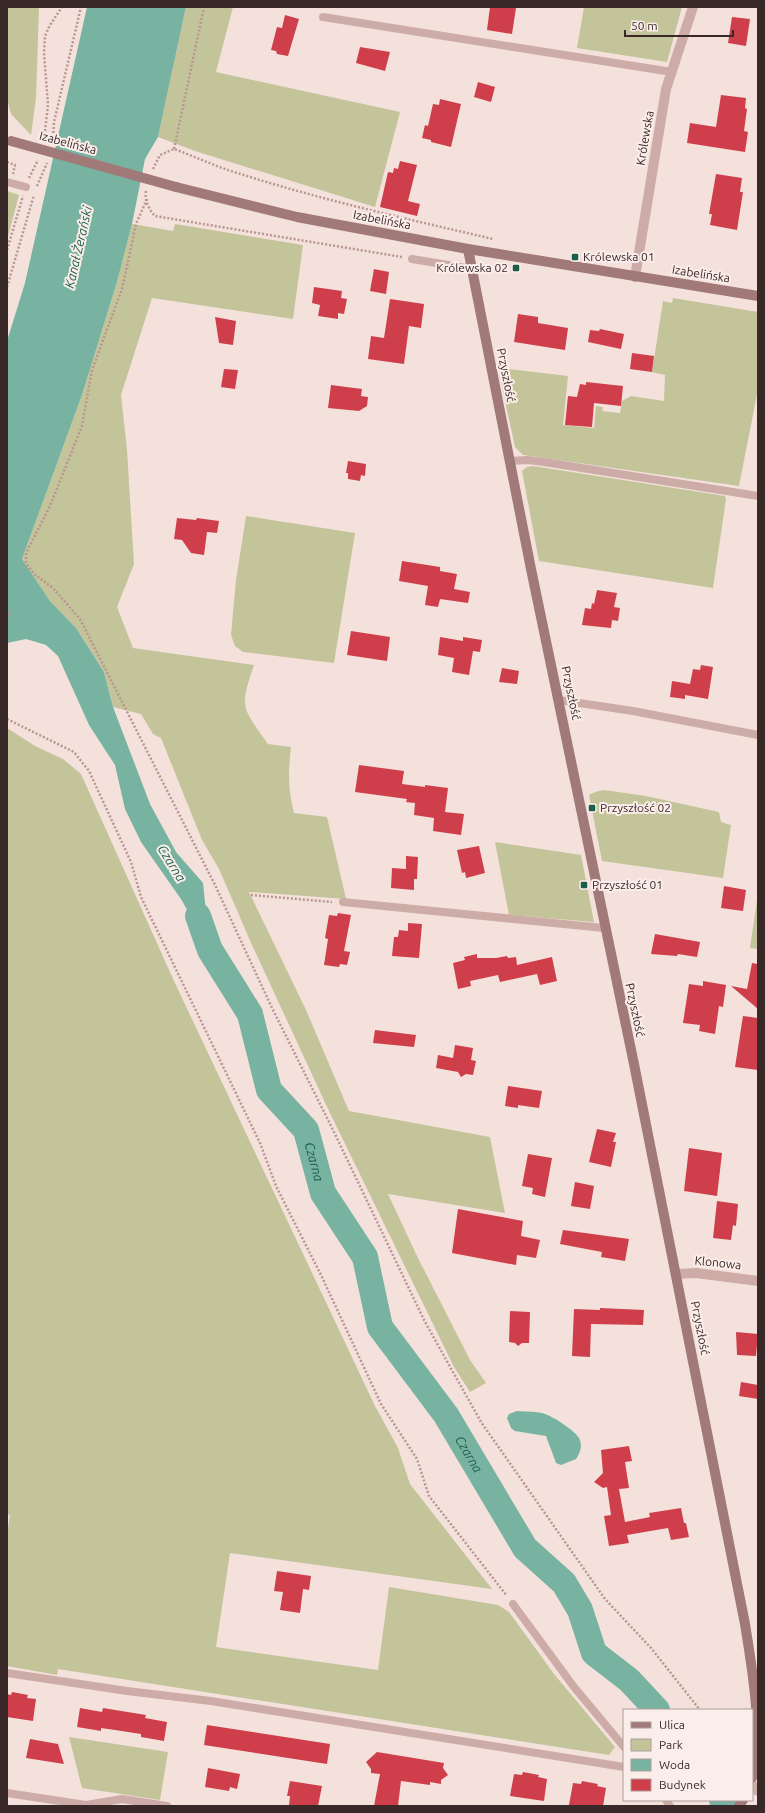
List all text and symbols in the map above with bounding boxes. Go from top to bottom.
scale bar [625,12,733,38]
text: 50 m [631,19,658,32]
street label: Królewska [633,110,656,166]
street label: Izabelińska [38,129,98,156]
water label: Kanał Żerański [61,204,94,289]
street label: Izabelińska [352,208,412,231]
place label: Królewska 01 [583,250,655,263]
marker: Królewska 01 [570,252,580,262]
place label: Królewska 02 [436,261,508,274]
street label: Izabelińska [671,262,731,285]
marker: Królewska 02 [511,263,521,273]
street label: Przyszłość [495,347,518,403]
street label: Przyszłość [559,665,584,721]
place label: Przyszłość 02 [600,801,671,814]
marker: Przyszłość 02 [587,803,597,813]
water label: Czarna [155,842,189,884]
place label: Przyszłość 01 [592,878,663,891]
marker: Przyszłość 01 [579,880,589,890]
street label: Przyszłość [623,982,648,1038]
water label: Czarna [303,1140,327,1183]
street label: Klonowa [694,1254,742,1271]
street label: Przyszłość [689,1300,712,1356]
water label: Czarna [453,1433,485,1475]
legend [623,1709,753,1801]
text: Ulica [659,1718,685,1731]
text: Park [659,1738,683,1751]
text: Woda [659,1758,690,1771]
text: Budynek [659,1778,706,1791]

